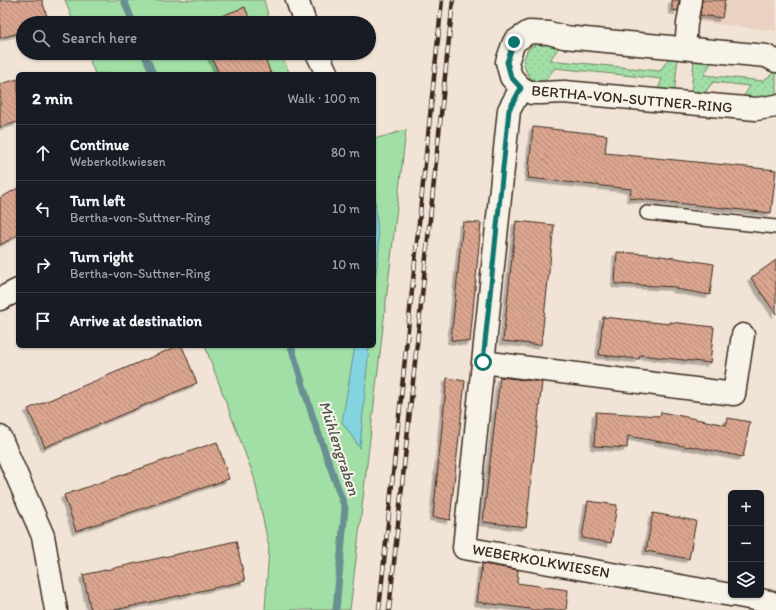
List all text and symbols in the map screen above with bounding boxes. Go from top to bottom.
search box [16,16,376,60]
icon: search [30,27,52,49]
text: Search here [62,29,137,47]
route end [505,33,523,51]
street label: BERTHA-VON-SUTTNER-RING [531,81,733,117]
text: 2 min [32,88,72,108]
text: Walk · 100 m [287,91,360,106]
text: Continue [70,136,129,154]
icon: ahead [32,142,54,164]
text: 80 m [331,145,360,160]
text: Weberkolkwiesen [70,154,166,169]
text: Turn left [70,192,125,210]
icon: left [32,198,54,220]
text: 10 m [332,201,360,216]
text: Bertha-von-Suttner-Ring [70,210,210,225]
text: Turn right [70,248,134,266]
icon: right [32,254,54,276]
text: 10 m [332,257,360,272]
text: Bertha-von-Suttner-Ring [70,266,210,281]
icon: arrive [32,310,54,332]
text: Arrive at destination [70,312,202,330]
route start [474,353,492,371]
water label: Mühlengraben [315,398,364,498]
map controls [728,490,764,598]
button: + [728,490,764,526]
button: − [728,526,764,562]
street label: WEBERKOLKWIESEN [471,540,611,582]
button: layers [728,562,764,598]

